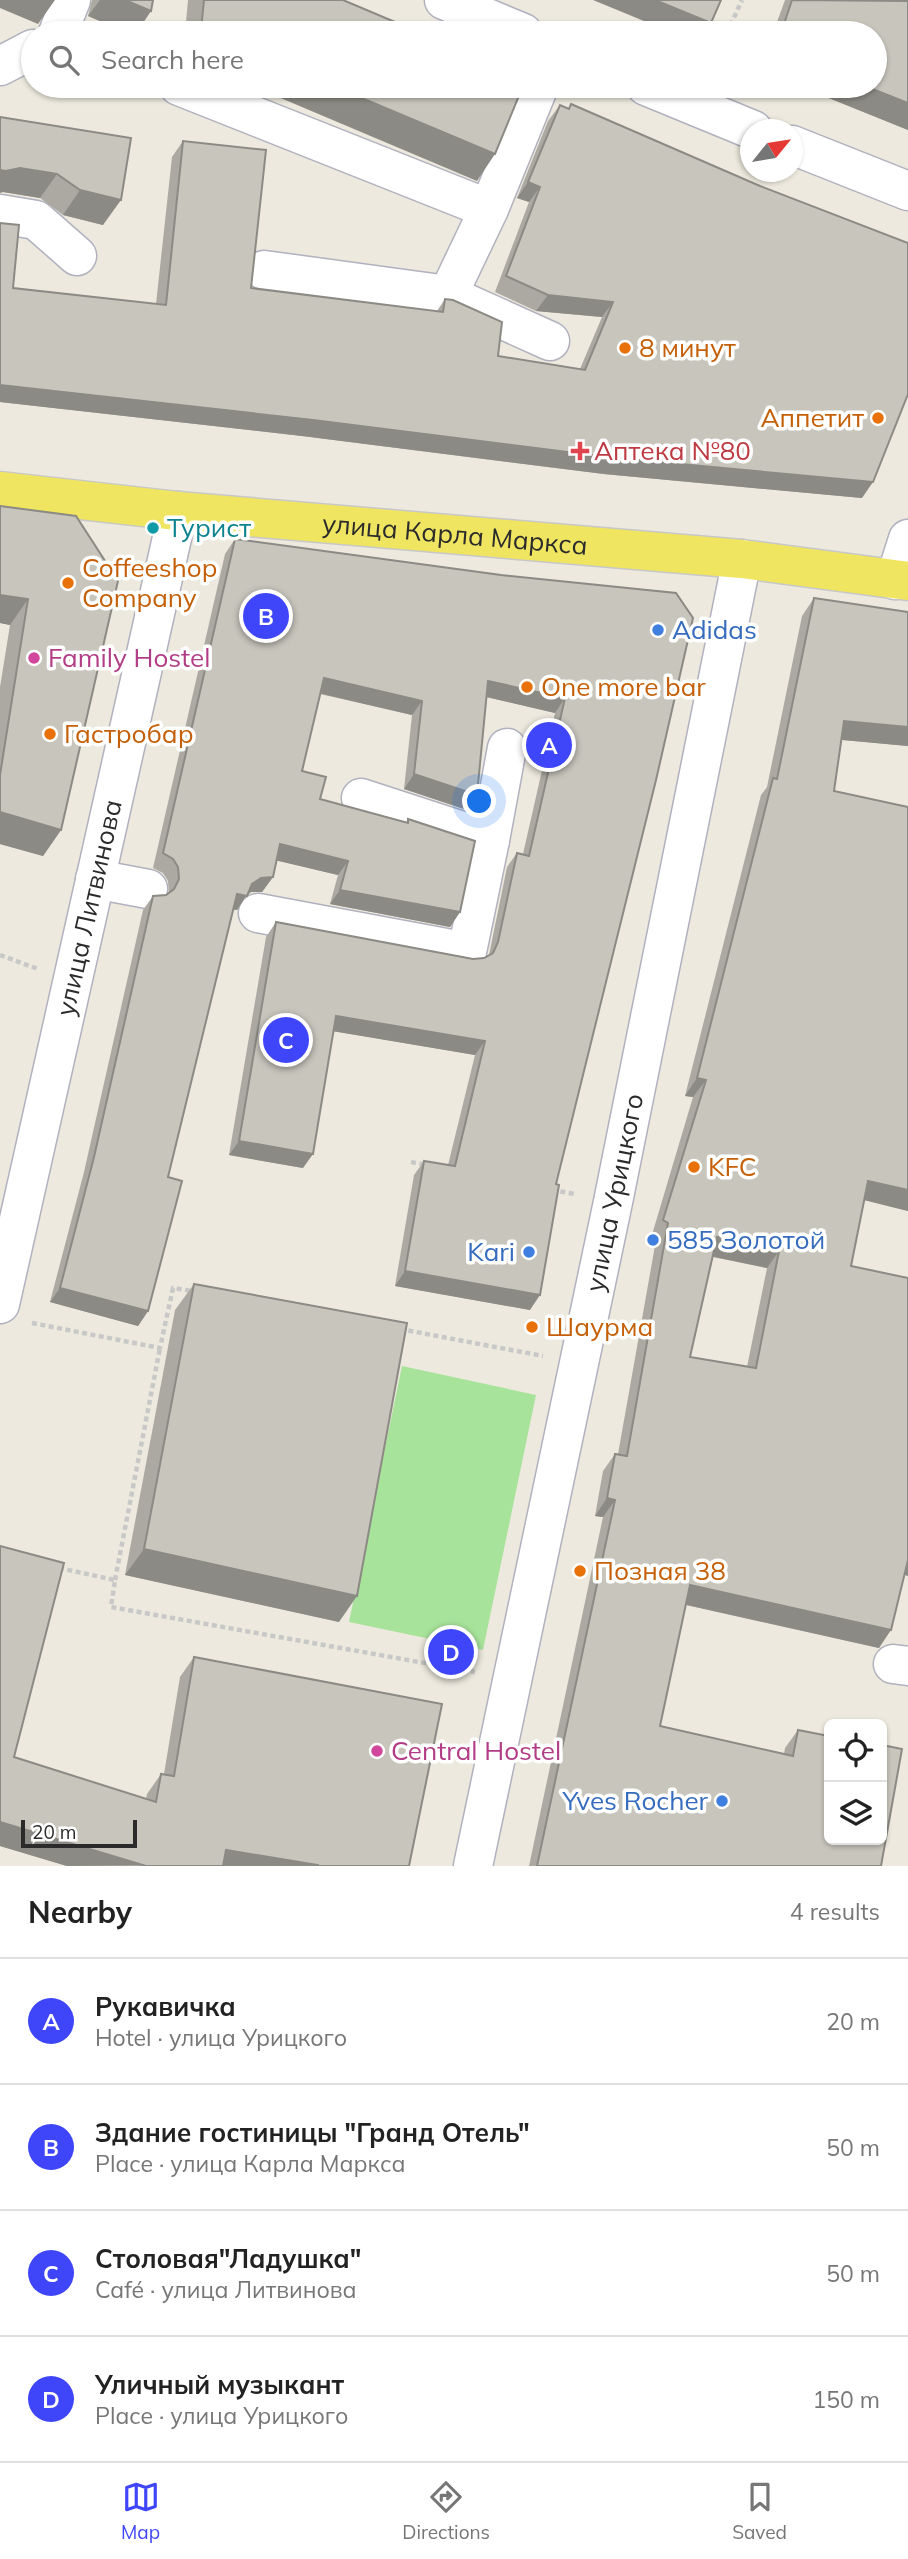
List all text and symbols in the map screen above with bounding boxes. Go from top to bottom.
search box [21,21,887,98]
icon: search [45,41,83,79]
text: Search here [101,43,244,76]
north arrow [740,119,803,182]
place label: 8 минут [639,331,736,364]
marker: 8 минут [617,340,633,356]
place label: Аппетит [760,401,864,434]
marker: Аппетит [870,410,886,426]
place label: Аптека №80 [594,434,751,467]
marker: Аптека №80 [572,443,588,459]
street label: улица Карла Маркса [321,506,589,562]
place label: Турист [167,511,251,544]
marker: Турист [145,520,161,536]
place label: Coffeeshop Company [82,551,217,614]
marker: Coffeeshop Company [60,575,76,591]
pin: B [243,590,289,642]
place label: Adidas [672,613,757,646]
marker: Adidas [650,622,666,638]
place label: Family Hostel [48,641,210,674]
marker: Family Hostel [26,650,42,666]
place label: One more bar [541,670,706,703]
marker: One more bar [519,679,535,695]
place label: Гастробар [64,717,194,750]
pin: A [526,719,572,771]
marker: Гастробар [42,726,58,742]
your location [462,784,496,818]
street label: улица Литвинова [48,796,129,1019]
pin: C [263,1014,309,1066]
street label: улица Урицкого [578,1091,650,1295]
place label: KFC [708,1150,756,1183]
marker: KFC [686,1159,702,1175]
place label: 585 Золотой [667,1223,825,1256]
marker: 585 Золотой [645,1232,661,1248]
place label: Kari [467,1235,515,1268]
marker: Kari [521,1244,537,1260]
place label: Шаурма [546,1310,653,1343]
marker: Шаурма [524,1319,540,1335]
place label: Позная 38 [594,1554,726,1587]
marker: Позная 38 [572,1563,588,1579]
pin: D [428,1626,474,1678]
map controls [824,1719,887,1845]
button: locate [824,1719,887,1782]
place label: Central Hostel [391,1734,561,1767]
marker: Central Hostel [369,1743,385,1759]
button: layers [824,1782,887,1845]
place label: Yves Rocher [561,1784,709,1817]
marker: Yves Rocher [714,1793,730,1809]
scale bar [21,1817,136,1849]
text: 20 m [32,1820,76,1844]
text: Nearby [28,1893,132,1931]
text: 4 results [790,1897,880,1926]
text: Рукавичка [95,1990,236,2023]
text: A [42,2007,60,2036]
text: 20 m [826,2007,880,2036]
text: Hotel · улица Урицкого [95,2023,347,2052]
text: Здание гостиницы "Гранд Отель" [95,2116,530,2149]
text: B [43,2133,59,2162]
text: 50 m [826,2133,880,2162]
text: Place · улица Карла Маркса [95,2149,406,2178]
text: Столовая"Ладушка" [95,2242,361,2275]
text: C [43,2259,59,2288]
text: 50 m [826,2259,880,2288]
text: Café · улица Литвинова [95,2275,357,2304]
text: Уличный музыкант [95,2368,344,2401]
text: D [42,2385,60,2414]
text: 150 m [812,2385,880,2414]
text: Place · улица Урицкого [95,2401,348,2430]
tab: Map [121,2478,160,2544]
tab: Directions [402,2478,490,2544]
tab: Saved [732,2478,787,2544]

